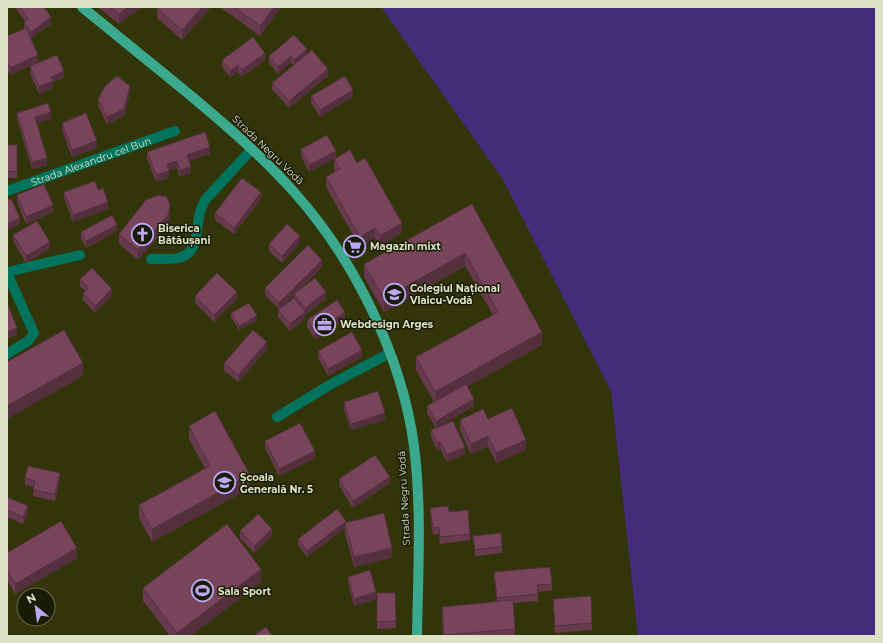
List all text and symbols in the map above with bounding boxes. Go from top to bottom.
street label: Strada Negru Vodă [229,112,307,188]
street label: Strada Alexandru cel Bun [29,134,153,189]
church icon: Biserica Bătăușani [130,221,156,247]
place label: Biserica Bătăușani [158,222,210,247]
supermarket icon: Magazin mixt [341,233,367,259]
place label: Magazin mixt [370,240,442,253]
school or university icon: Colegiul Național Vlaicu-Vodă [381,281,407,307]
place label: Colegiul Național Vlaicu-Vodă [409,282,500,307]
office icon: Webdesign Arges [312,311,338,337]
place label: Webdesign Arges [340,318,434,331]
street label: Strada Negru Vodă [395,450,413,546]
school or university icon: Școala Generală Nr. 5 [211,470,237,496]
place label: Școala Generală Nr. 5 [240,471,313,496]
sports icon: Sala Sport [189,578,215,604]
place label: Sala Sport [218,585,272,598]
north arrow [16,587,56,627]
text: N [24,590,38,607]

